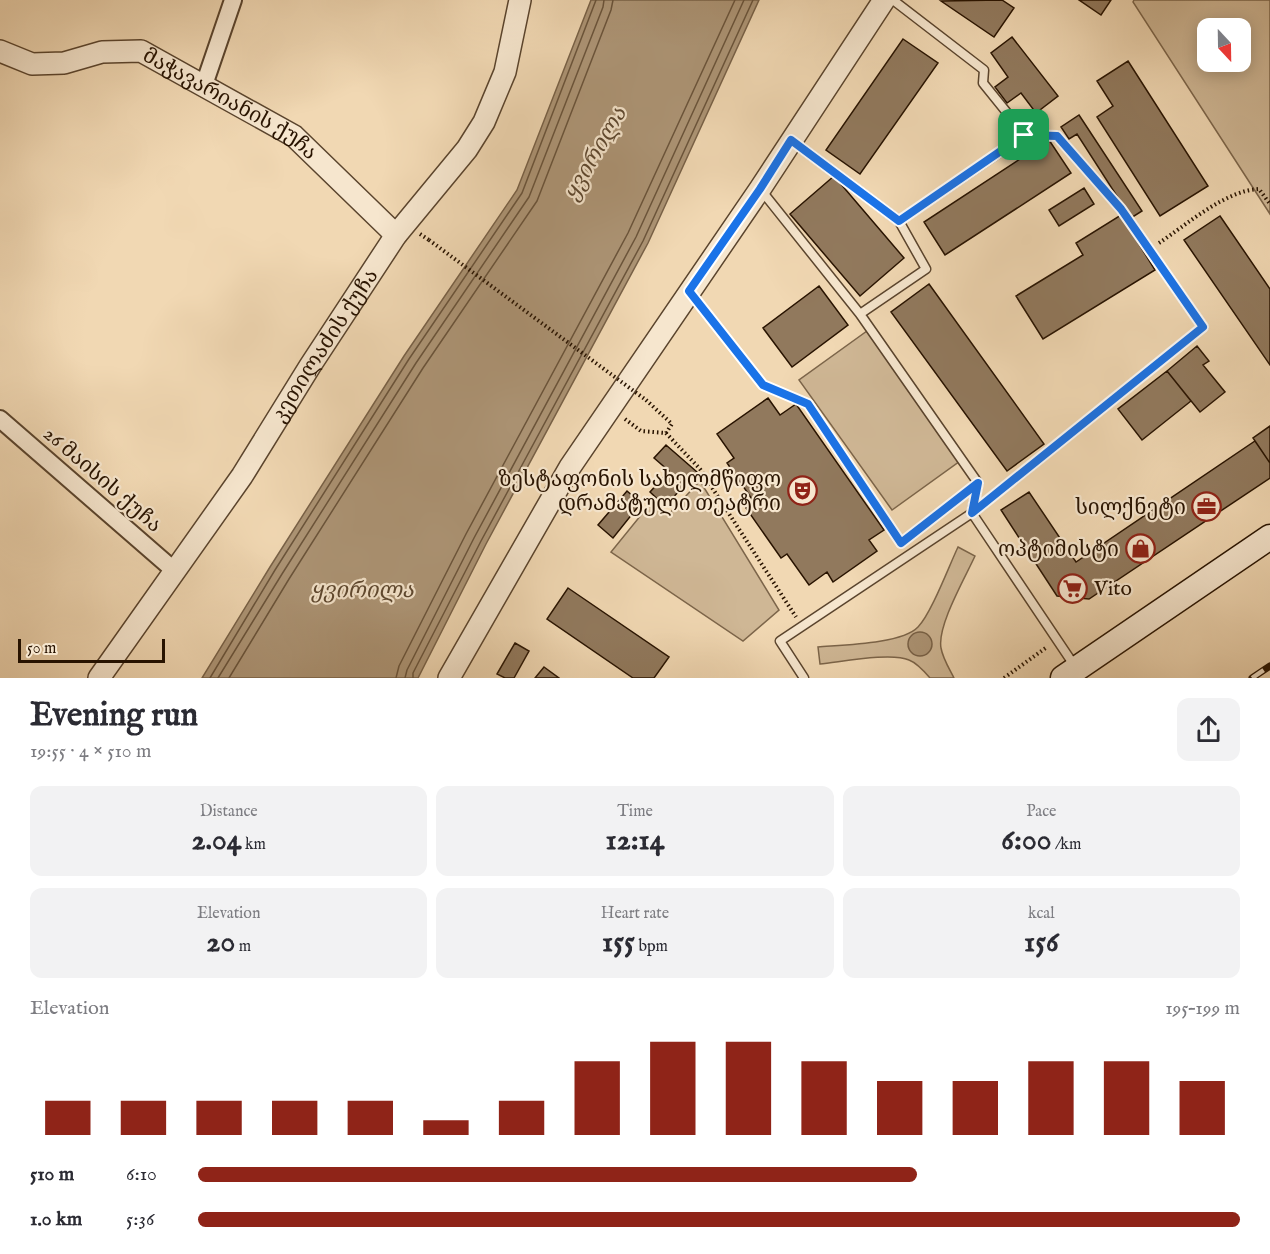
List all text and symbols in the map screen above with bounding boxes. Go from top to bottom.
north arrow [1197,18,1251,72]
map controls [1197,18,1251,72]
street label: მაჭავარიანის ქუჩა [138,43,323,166]
water label: ყვირილა [558,102,634,206]
pin [998,109,1049,160]
icon: arrive [1007,118,1040,151]
street label: კეთილაძის ქუჩა [266,264,385,428]
street label: 26 მაისის ქუჩა [37,421,167,539]
place label: ზესტაფონის სახელმწიფო დრამატული თეატრი [499,467,781,518]
theatre icon: ზესტაფონის სახელმწიფო დრამატული თეატრი [786,475,818,507]
office icon: სილქნეტი [1191,491,1223,523]
place label: სილქნეტი [1075,495,1186,522]
shop icon: ოპტიმისტი [1124,533,1156,565]
place label: ოპტიმისტი [998,537,1119,564]
supermarket icon: Vito [1057,572,1089,604]
place label: Vito [1093,576,1132,603]
water label: ყვირილა [310,577,414,605]
scale bar [18,636,165,664]
text: 50 m [27,639,56,659]
text: Evening run [30,695,198,737]
button: share [1177,698,1240,761]
text: 19:55 · 4 × 510 m [30,739,151,764]
text: Distance [200,802,258,822]
text: Time [617,802,653,822]
text: Pace [1026,802,1056,822]
text: 2.04 [191,822,241,860]
text: 12:14 [605,822,665,860]
text: 6:00 [1001,822,1051,860]
text: km [241,835,266,855]
text: /km [1051,835,1081,855]
text: Elevation [197,904,260,924]
text: Heart rate [601,904,669,924]
text: kcal [1028,904,1055,924]
text: 20 [206,924,235,962]
text: 155 [602,924,635,962]
text: 156 [1024,924,1059,962]
text: m [235,937,251,957]
text: bpm [635,937,668,957]
text: Elevation [30,996,109,1021]
text: 195–199 m [1165,996,1240,1021]
text: 510 m [30,1162,74,1187]
text: 6:10 [126,1162,157,1187]
text: 1.0 km [30,1207,82,1232]
text: 5:36 [126,1207,154,1232]

